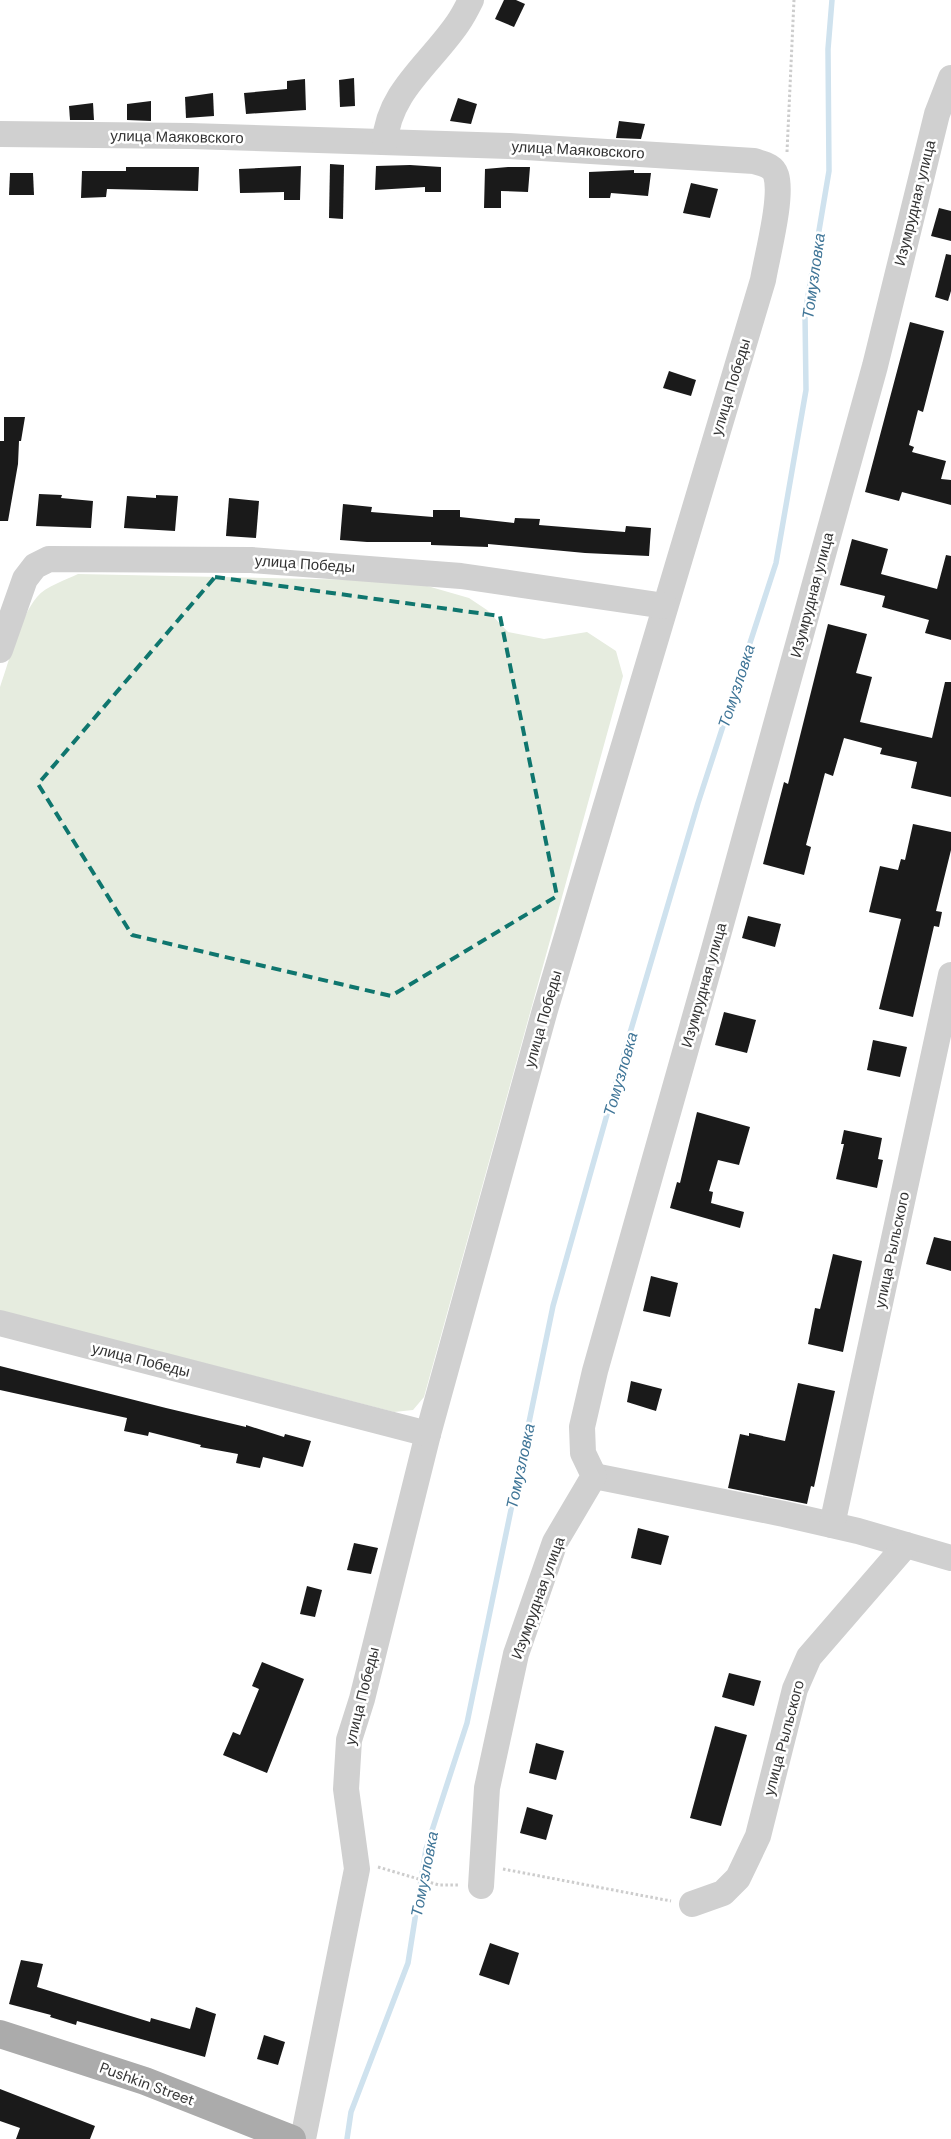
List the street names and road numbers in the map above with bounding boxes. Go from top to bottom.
street label: улица Маяковского [110,126,244,148]
street label: улица Маяковского [511,137,645,163]
street label: Изумрудная улица [890,137,940,268]
street label: улица Победы [707,336,755,438]
street label: Изумрудная улица [786,529,839,660]
street label: улица Победы [254,551,356,577]
street label: Изумрудная улица [677,920,732,1050]
street label: улица Победы [520,968,566,1070]
street label: улица Рыльского [870,1190,914,1310]
street label: улица Победы [90,1338,192,1382]
street label: Изумрудная улица [507,1533,570,1662]
street label: улица Победы [340,1645,384,1747]
street label: улица Рыльского [759,1678,809,1798]
street label: Pushkin Street [97,2058,197,2110]

